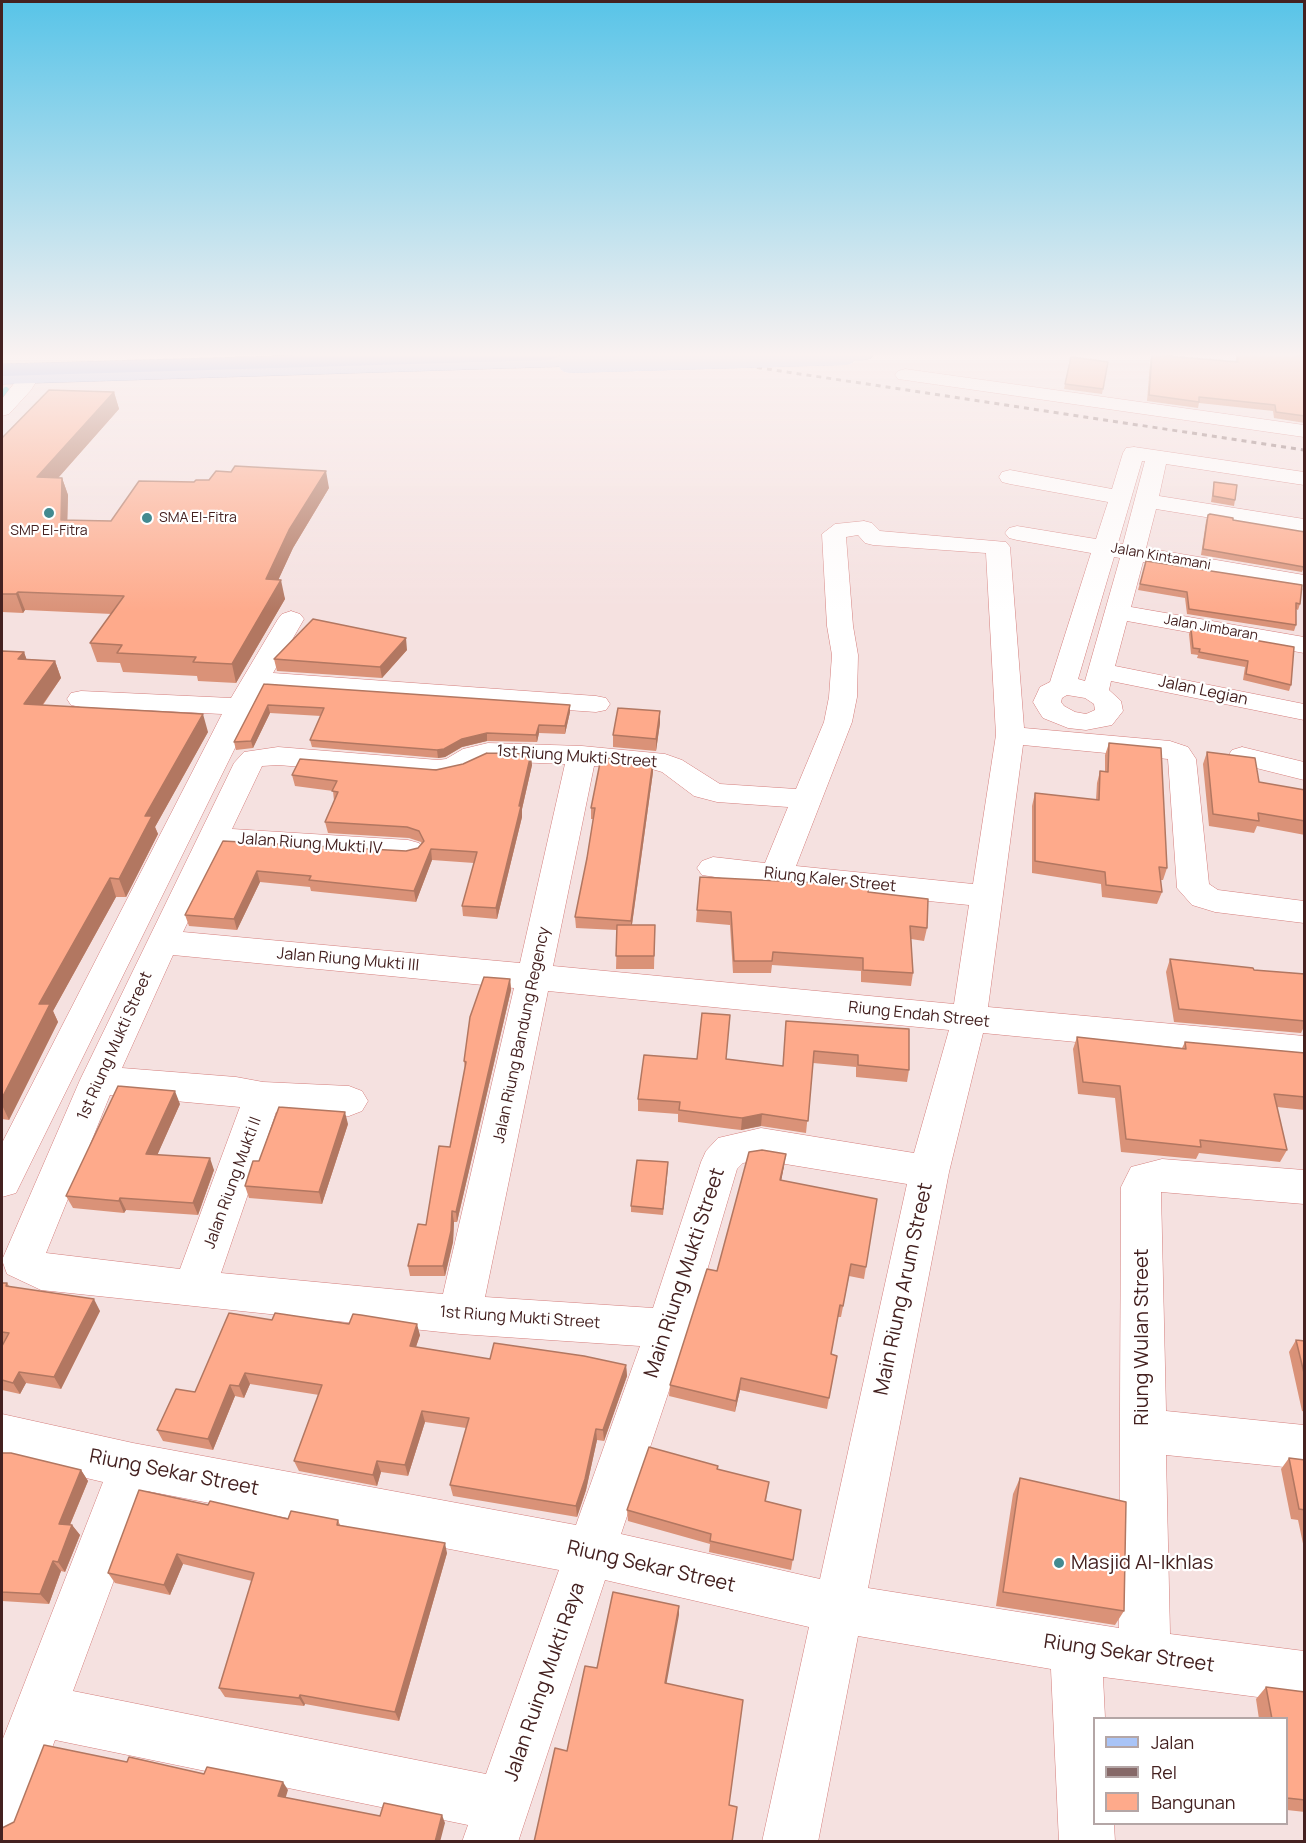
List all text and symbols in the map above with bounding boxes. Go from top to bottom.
marker: SMP El-Fitra [42,506,56,520]
place label: SMA El-Fitra [159,510,237,526]
marker: SMA El-Fitra [140,511,154,525]
place label: SMP El-Fitra [10,523,88,539]
street label: Jalan Kintamani [1110,540,1212,574]
street label: Jalan Jimbaran [1163,611,1259,645]
street label: Jalan Legian [1157,672,1249,710]
street label: 1st Riung Mukti Street [496,742,658,772]
street label: Jalan Riung Mukti IV [237,829,383,859]
street label: Riung Kaler Street [763,864,897,896]
street label: Jalan Riung Bandung Regency [490,925,554,1145]
street label: Jalan Riung Mukti III [276,944,420,976]
street label: 1st Riung Mukti Street [73,969,157,1123]
street label: Riung Endah Street [847,998,991,1032]
street label: Jalan Riung Mukti II [200,1114,266,1252]
street label: Main Riung Mukti Street [640,1165,730,1381]
street label: Main Riung Arum Street [870,1180,938,1398]
street label: Riung Wulan Street [1130,1248,1154,1426]
street label: 1st Riung Mukti Street [439,1303,601,1333]
street label: Riung Sekar Street [87,1445,261,1501]
street label: Riung Sekar Street [565,1536,737,1598]
place label: Masjid Al-Ikhlas [1071,1551,1213,1575]
marker: Masjid Al-Ikhlas [1052,1556,1066,1570]
street label: Jalan Ruing Mukti Raya [500,1579,590,1785]
street label: Riung Sekar Street [1042,1630,1216,1678]
legend [1093,1717,1288,1825]
text: Jalan [1151,1730,1194,1754]
text: Rel [1151,1760,1177,1784]
text: Bangunan [1151,1790,1235,1814]

